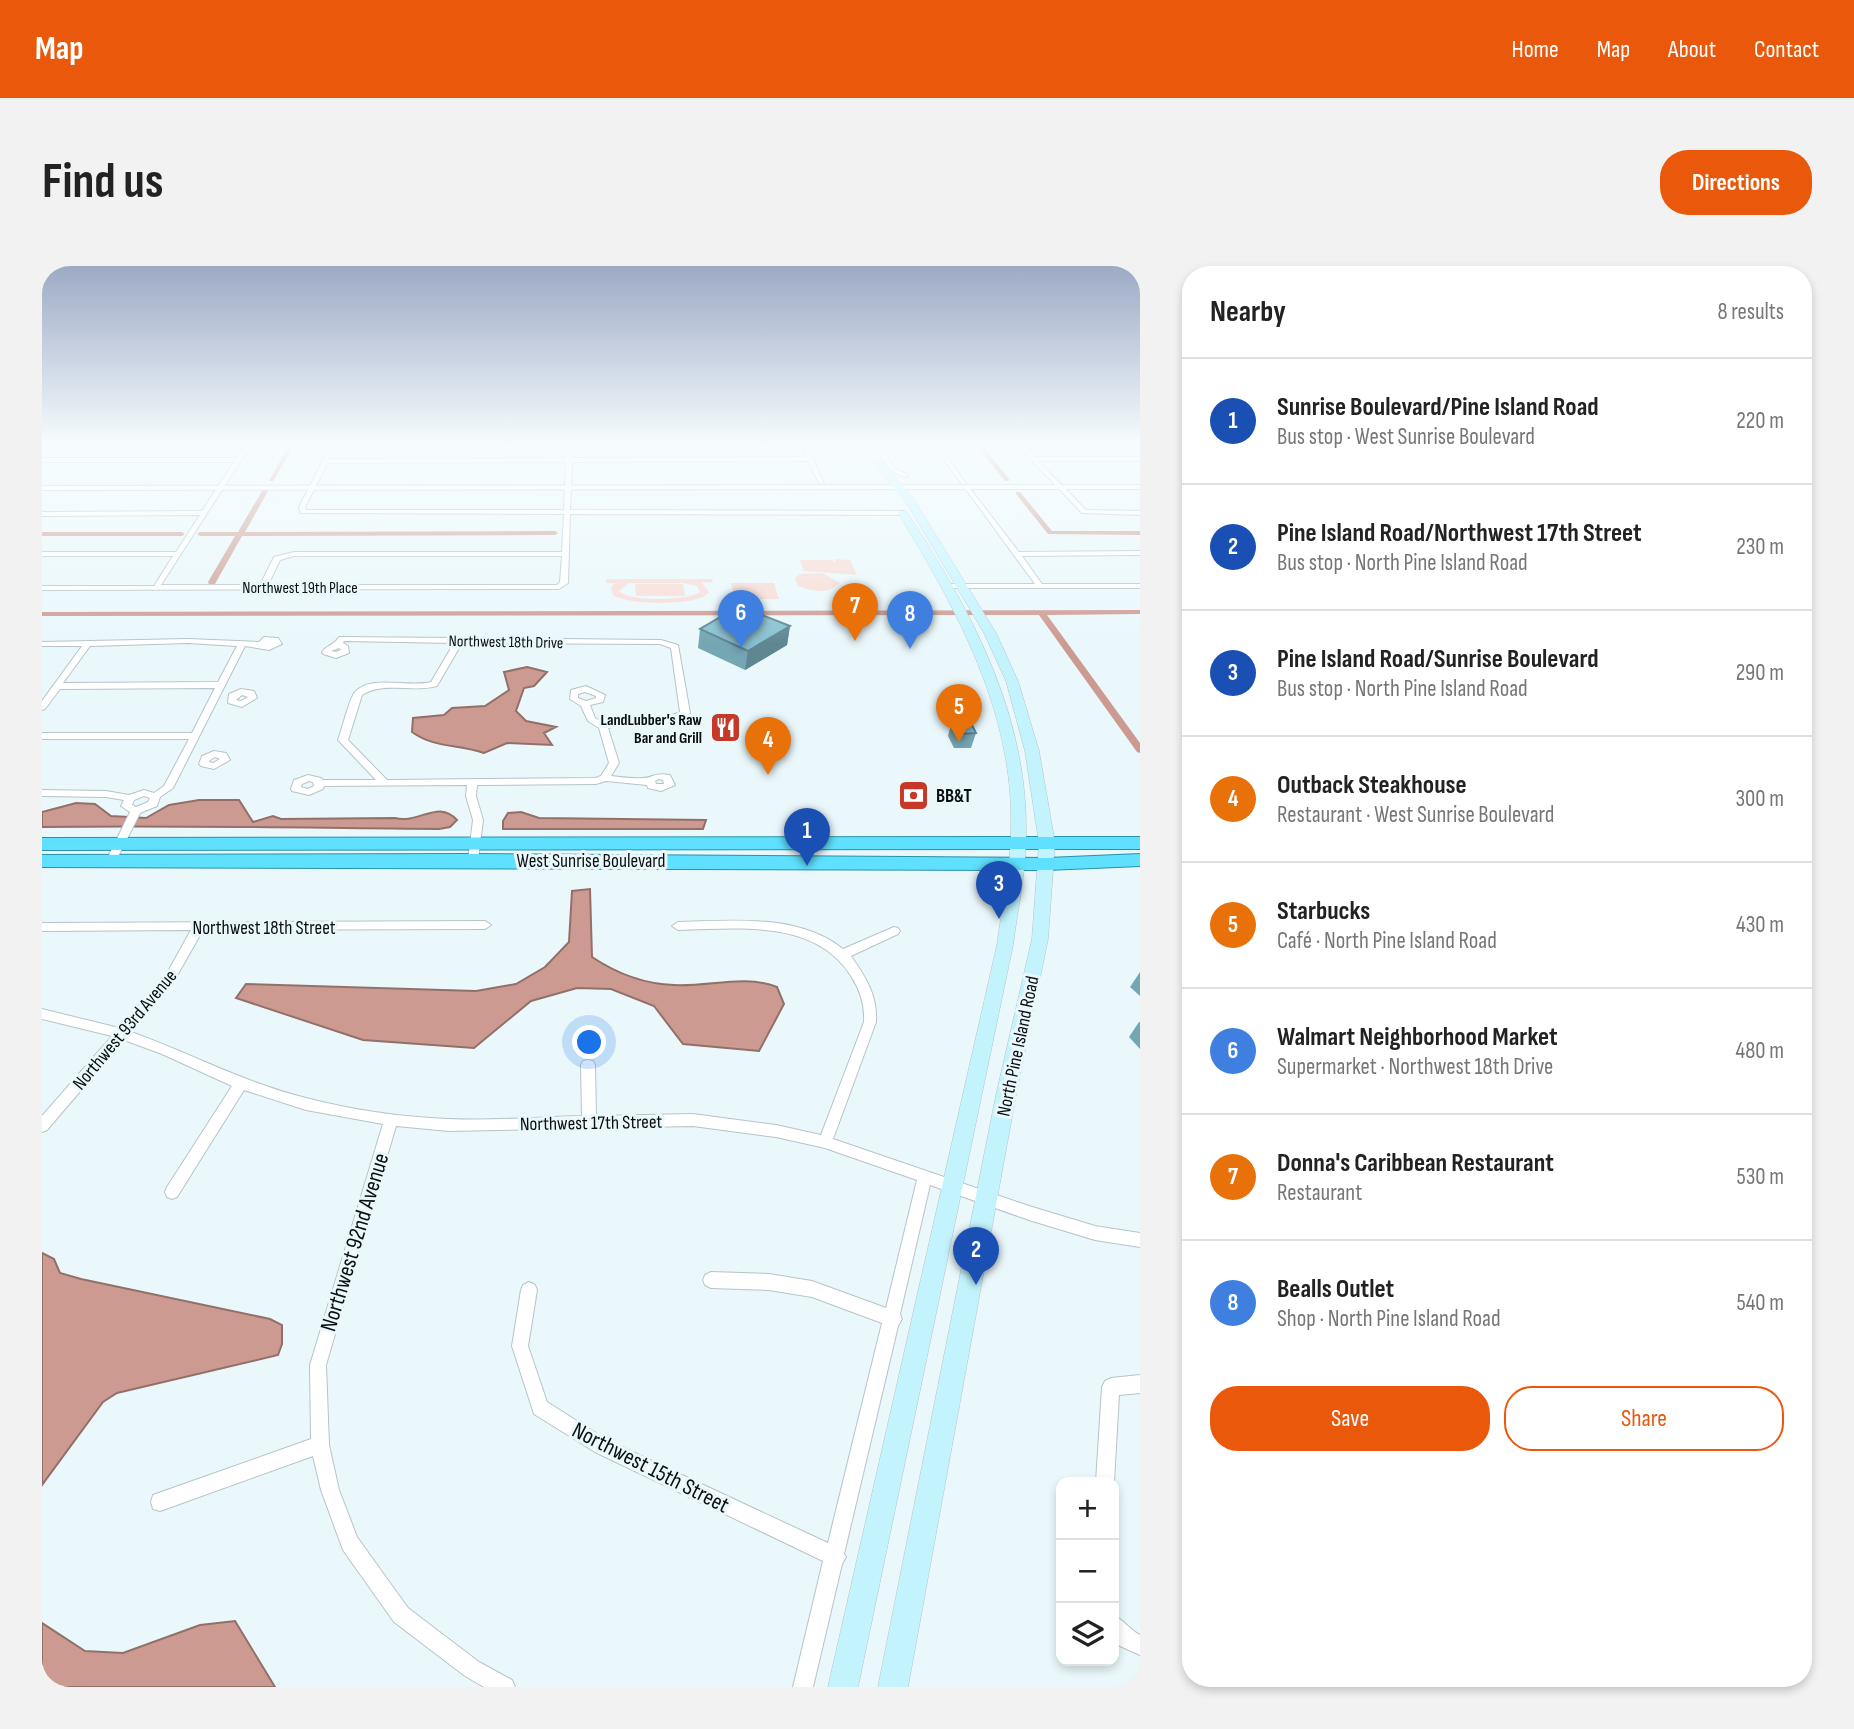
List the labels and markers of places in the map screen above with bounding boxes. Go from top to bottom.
pin: 7 [832,583,878,641]
pin: 6 [718,590,764,648]
pin: 8 [887,591,933,649]
pin: 5 [936,684,982,742]
place label: LandLubber's Raw Bar and Grill [601,711,702,748]
restaurant icon: LandLubber's Raw Bar and Grill [708,711,742,745]
pin: 4 [745,717,791,775]
bank icon: BB&T [896,778,930,812]
place label: BB&T [936,785,972,808]
pin: 1 [784,808,830,866]
pin: 3 [976,861,1022,919]
pin: 2 [953,1227,999,1285]

